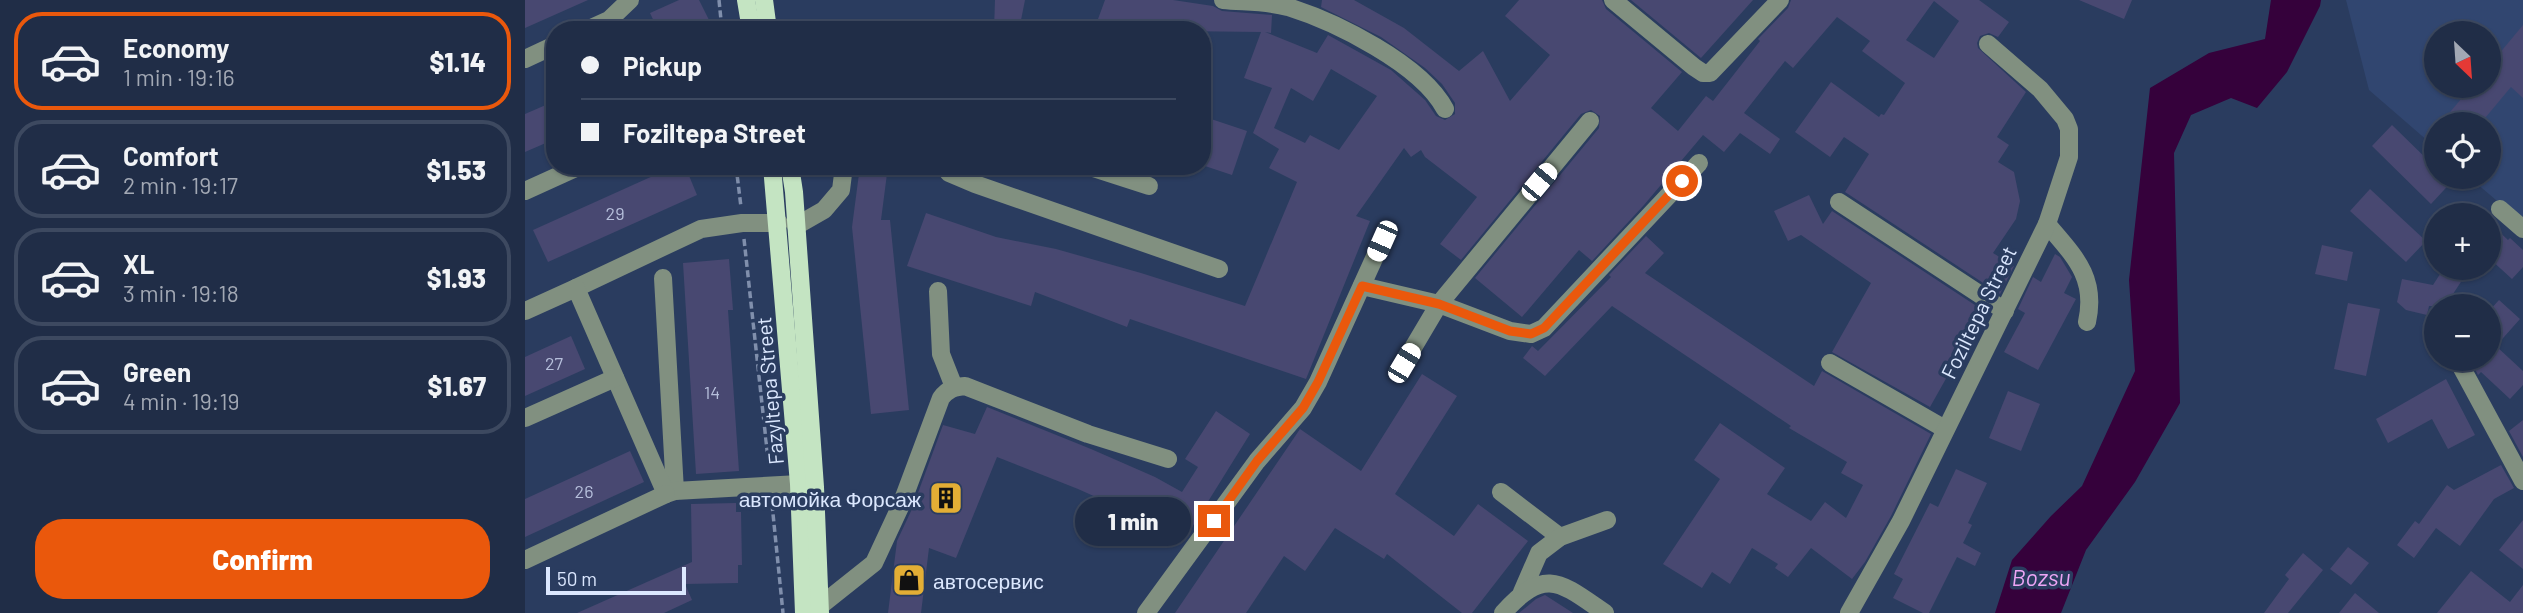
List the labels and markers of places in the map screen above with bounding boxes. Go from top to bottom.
building icon: автомойка Форсаж [927,479,965,517]
place label: автомойка Форсаж [739,486,921,511]
shop icon: автосервис [890,561,928,599]
place label: автосервис [933,568,1044,593]

